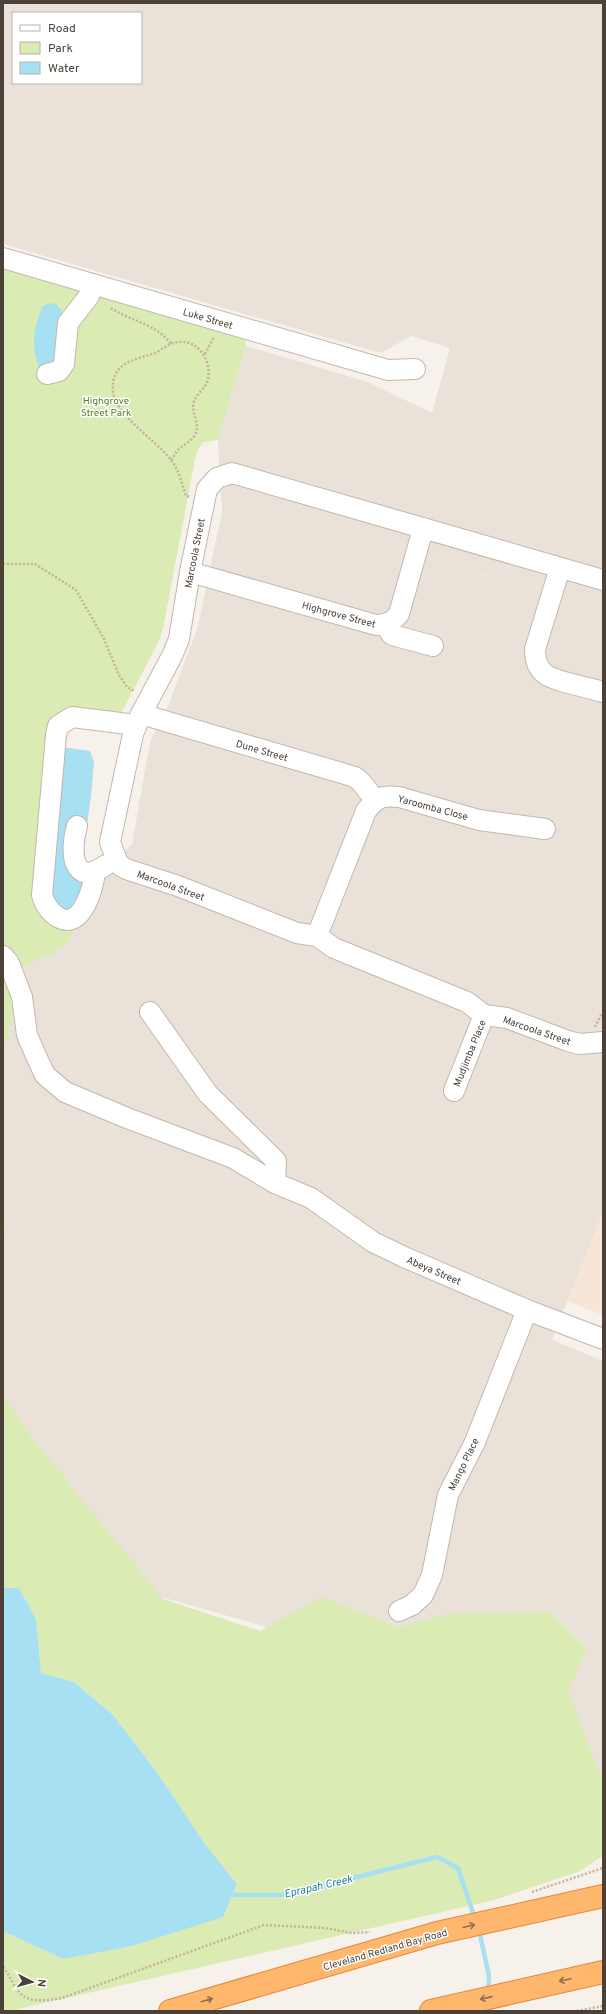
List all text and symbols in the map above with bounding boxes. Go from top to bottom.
legend [12,12,142,84]
text: Road [48,21,76,37]
text: Park [48,41,73,57]
text: Water [48,61,80,77]
street label: Luke Street [181,306,234,333]
park label: Highgrove Street Park [81,395,131,420]
street label: Marcoola Street [182,517,209,589]
street label: Highgrove Street [300,599,377,632]
street label: Dune Street [234,738,289,765]
street label: Yaroomba Close [396,793,469,824]
street label: Marcoola Street [135,868,206,905]
street label: Marcoola Street [501,1014,572,1049]
street label: Mudjimba Place [451,1018,490,1089]
street label: Abeya Street [404,1254,463,1289]
street label: Mango Place [446,1436,483,1493]
water label: Eprapah Creek [283,1872,354,1902]
one-way arrow [462,1921,475,1929]
street label: Cleveland Redland Bay Road [322,1926,449,1974]
north arrow [12,1962,52,2002]
one-way arrow [559,1977,572,1985]
text: N [34,1978,48,1988]
one-way arrow [480,1995,493,2002]
one-way arrow [200,1996,213,2003]

